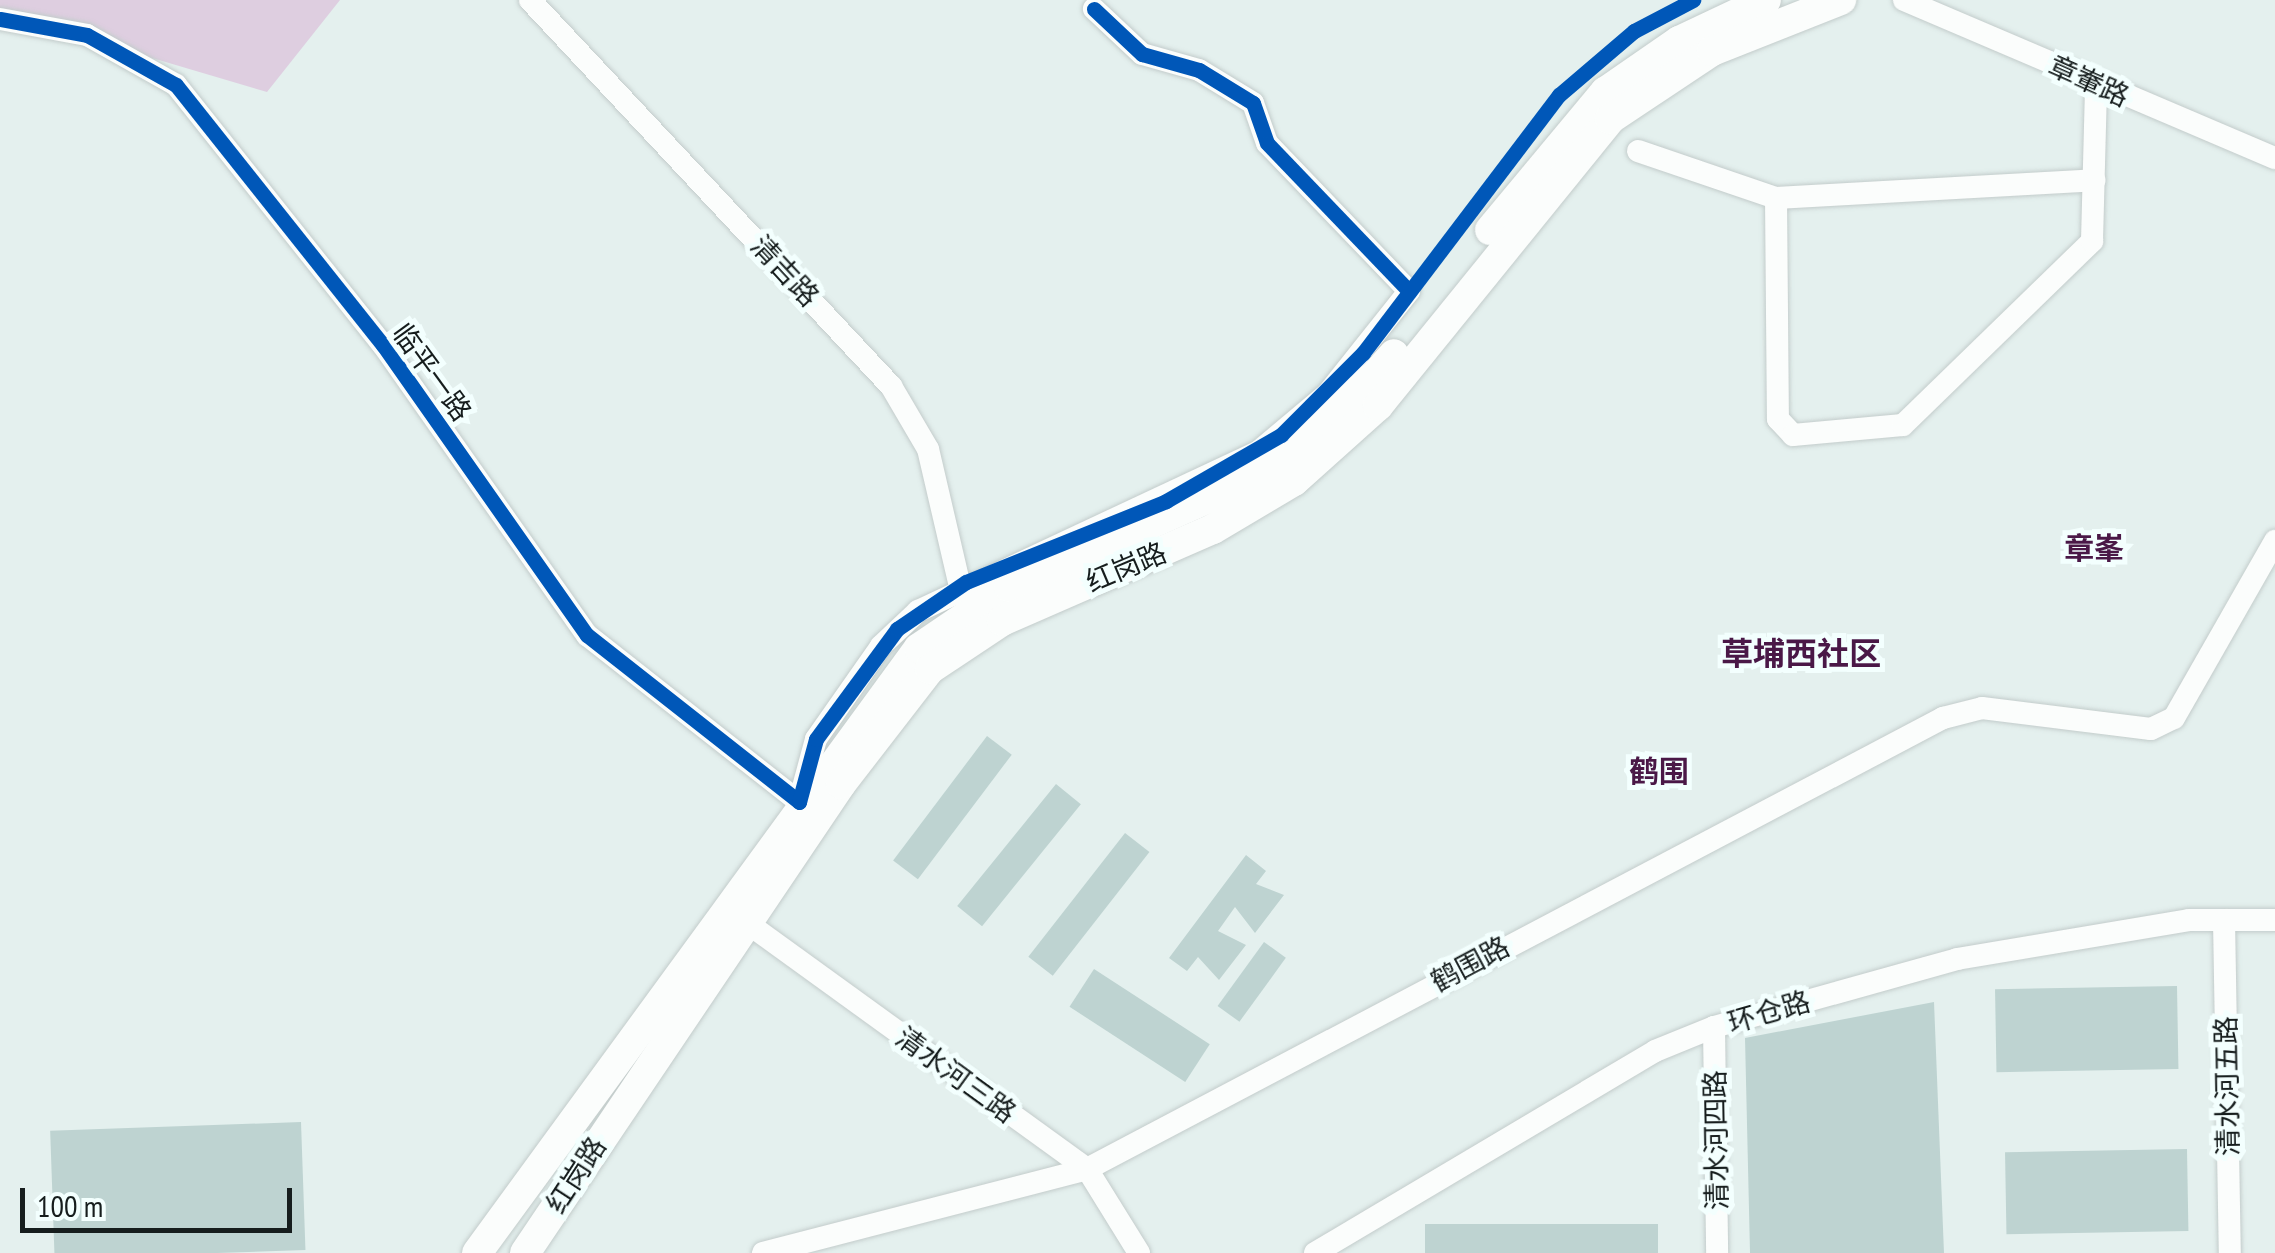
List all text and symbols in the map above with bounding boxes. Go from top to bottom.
street label: 章輋路 [2044,49,2134,113]
street label: 清吉路 [744,229,826,313]
street label: 临平一路 [385,317,479,427]
district label: 章峯 [2064,530,2124,566]
street label: 红岗路 [1081,535,1171,599]
district label: 草埔西社区 [1721,634,1881,672]
district label: 鹤围 [1629,753,1689,789]
street label: 鹤围路 [1425,929,1515,999]
street label: 环仓路 [1724,984,1814,1040]
street label: 清水河五路 [2209,1016,2245,1156]
street label: 清水河三路 [889,1020,1023,1130]
street label: 清水河四路 [1698,1070,1734,1210]
street label: 红岗路 [539,1131,613,1219]
scale bar [25,1168,298,1230]
text: 100 m [37,1186,103,1225]

